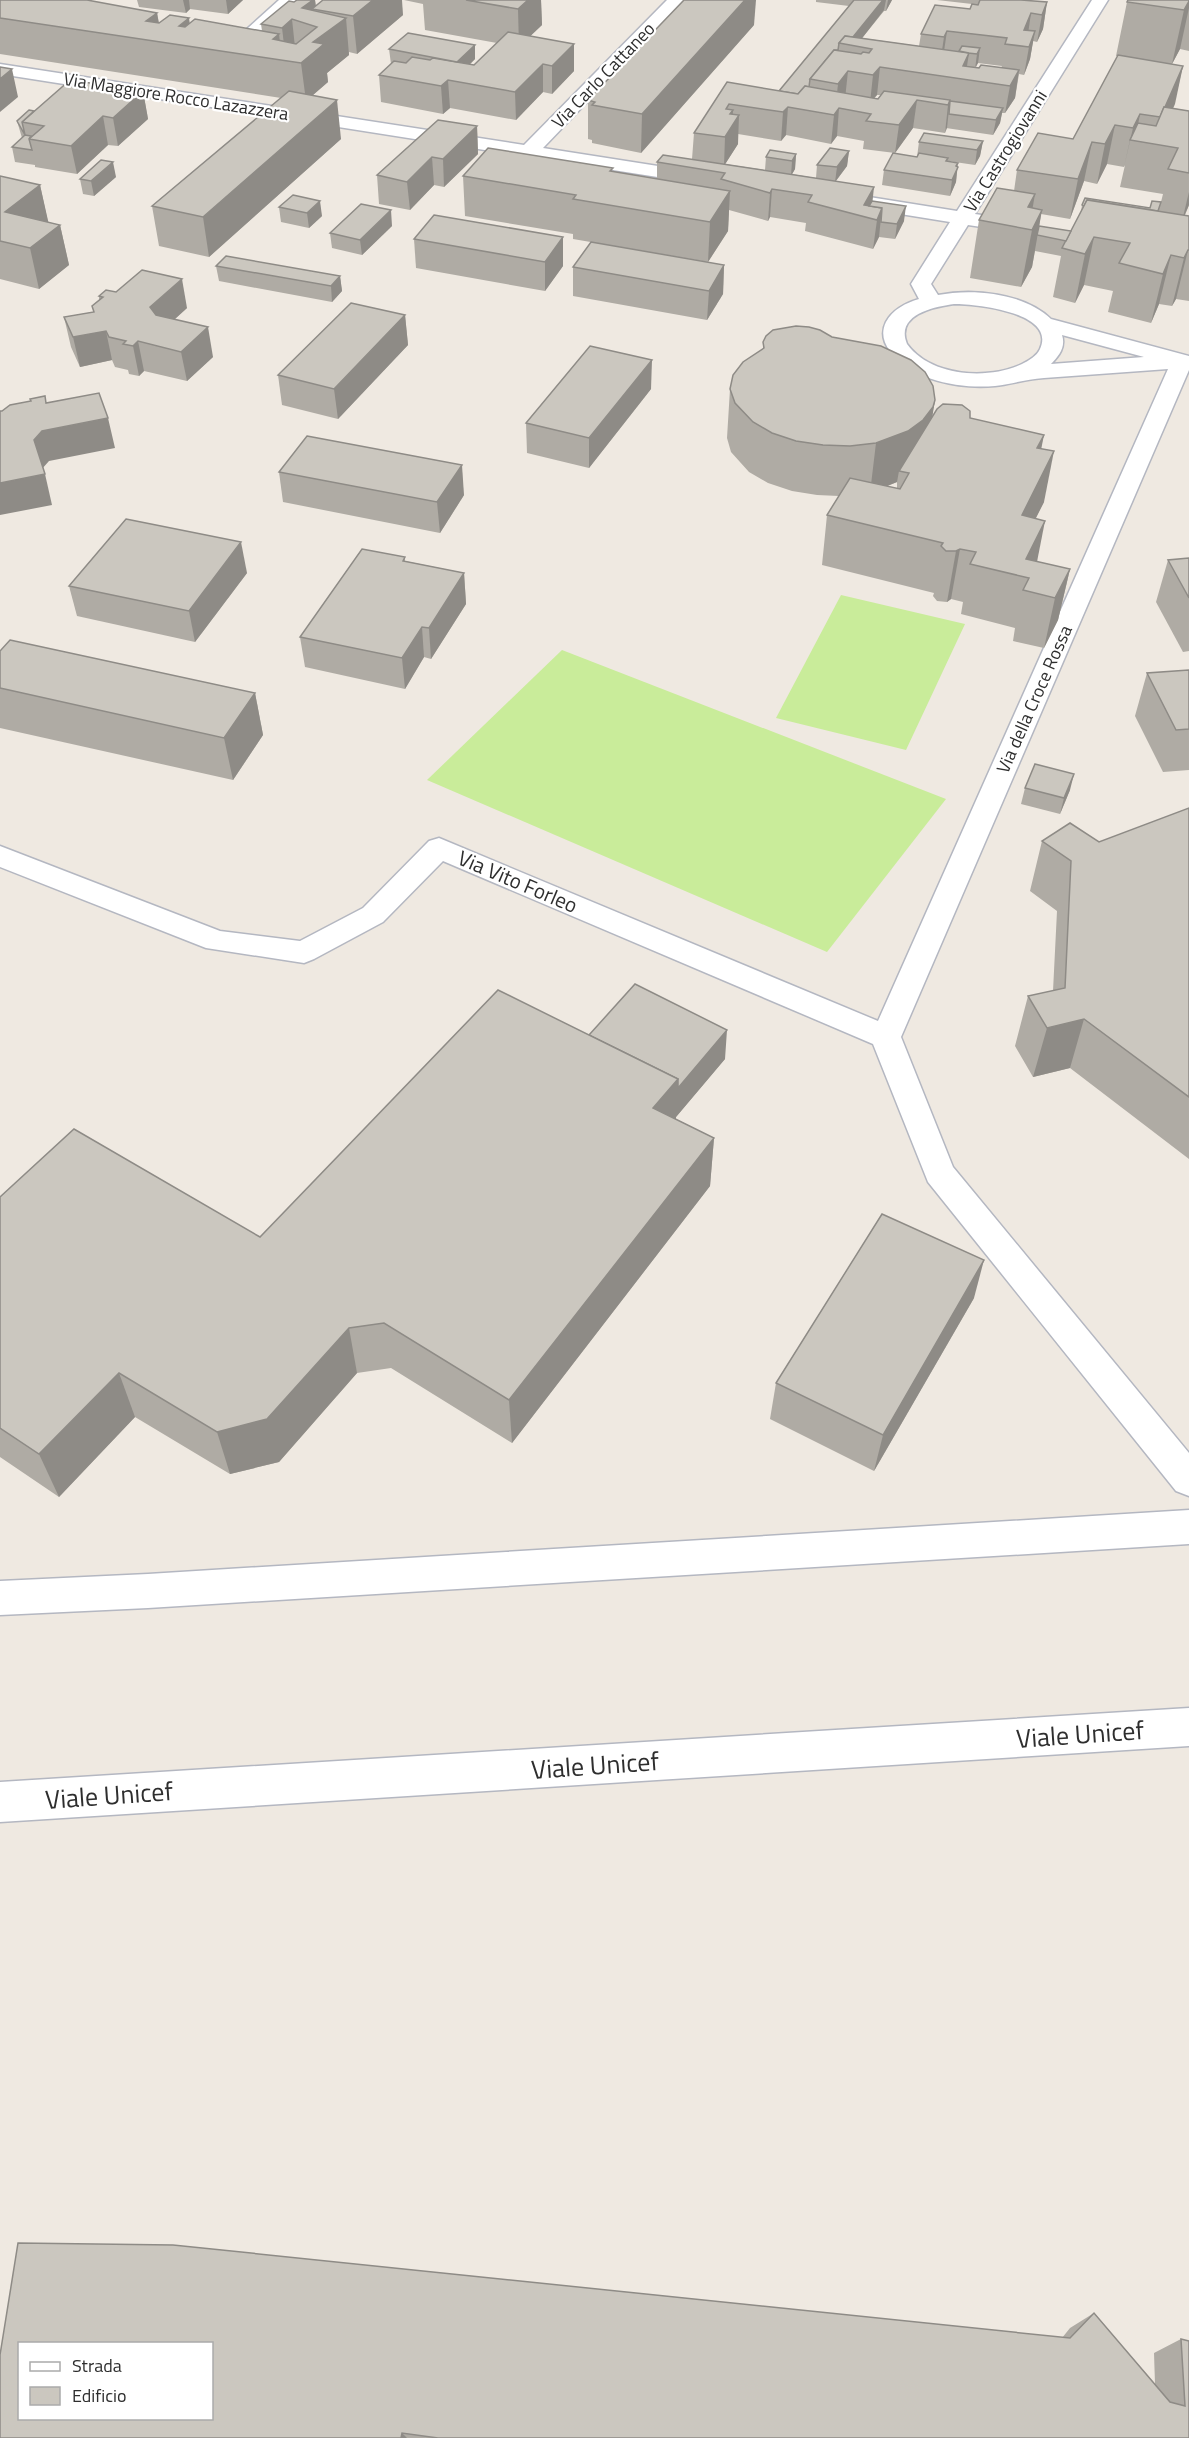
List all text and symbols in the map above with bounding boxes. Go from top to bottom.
street label: Via Carlo Cattaneo [545,16,661,134]
street label: Via Maggiore Rocco Lazazzera [62,65,290,127]
street label: Via Castrogiovanni [957,85,1053,217]
street label: Via della Croce Rossa [989,621,1079,777]
street label: Via Vito Forleo [453,841,583,921]
street label: Viale Unicef [1015,1710,1146,1758]
street label: Viale Unicef [530,1741,661,1789]
street label: Viale Unicef [44,1771,175,1819]
legend [18,2342,213,2420]
text: Strada [72,2352,122,2379]
text: Edificio [72,2382,126,2409]

